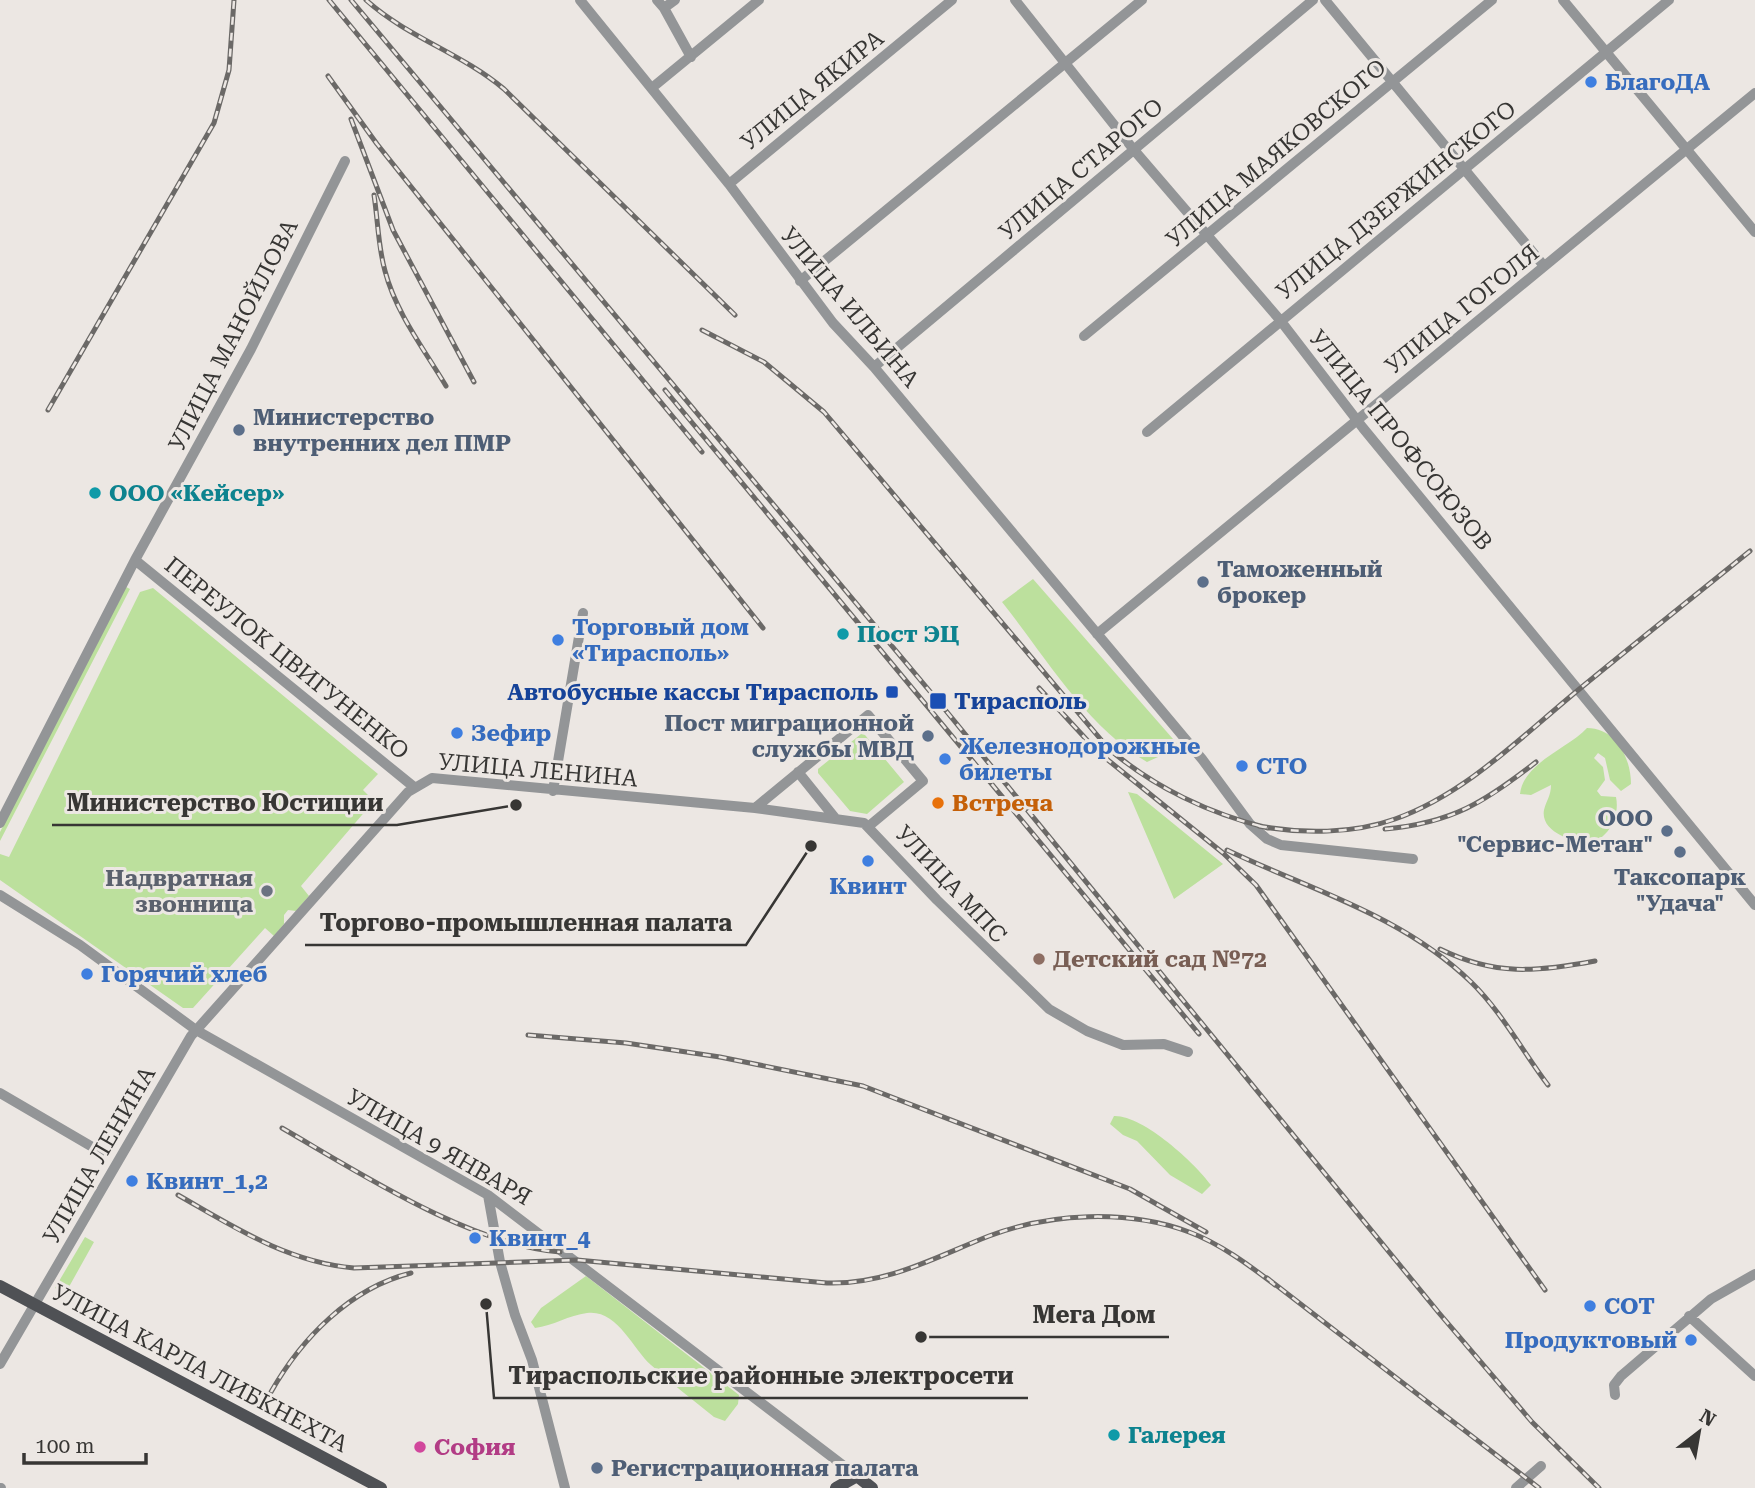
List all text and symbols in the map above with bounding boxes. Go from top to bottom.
street label: УЛИЦА ЯКИРА [736,25,889,156]
street label: УЛИЦА МАЯКОВСКОГО [1161,54,1392,253]
place label: БлагоДА [1605,69,1711,96]
marker: БлагоДА [1583,74,1599,90]
street label: УЛИЦА СТАРОГО [994,93,1169,246]
street label: УЛИЦА ДЗЕРЖИНСКОГО [1271,95,1522,305]
street label: УЛИЦА МАНОЙЛОВА [163,215,304,455]
street label: УЛИЦА ИЛЬИНА [775,222,924,393]
street label: УЛИЦА ГОГОЛЯ [1380,239,1544,380]
street label: УЛИЦА ПРОФСОЮЗОВ [1303,325,1498,556]
place label: Министерство внутренних дел ПМР [253,404,511,457]
marker: Министерство внутренних дел ПМР [231,422,247,438]
place label: ООО «Кейсер» [109,480,285,507]
marker: ООО «Кейсер» [87,485,103,501]
street label: ПЕРЕУЛОК ЦВИГУНЕНКО [159,552,414,765]
place label: Таможенный брокер [1217,556,1383,609]
marker: Таможенный брокер [1195,574,1211,590]
place label: Торговый дом «Тирасполь» [572,614,749,667]
place label: Пост ЭЦ [857,621,959,648]
marker: Пост ЭЦ [835,626,851,642]
marker: Торговый дом «Тирасполь» [550,632,566,648]
place label: Автобусные кассы Тирасполь [507,679,878,706]
marker: Автобусные кассы Тирасполь [884,684,900,700]
place label: Тирасполь [954,688,1087,715]
marker: Тирасполь [928,691,948,711]
place label: Пост миграционной службы МВД [664,710,914,763]
place label: Зефир [471,720,551,747]
marker: Зефир [449,725,465,741]
marker: Пост миграционной службы МВД [920,728,936,744]
place label: Железнодорожные билеты [959,733,1200,786]
street label: УЛИЦА ЛЕНИНА [437,748,639,793]
marker: Железнодорожные билеты [937,751,953,767]
place label: СТО [1256,753,1307,780]
marker: СТО [1234,758,1250,774]
callout: Министерство Юстиции [52,780,397,825]
text: Министерство Юстиции [66,789,384,817]
place label: Встреча [952,790,1053,817]
marker: Встреча [930,795,946,811]
place label: ООО "Сервис-Метан" [1457,805,1653,858]
street label: УЛИЦА МПС [889,820,1012,949]
marker: ООО "Сервис-Метан" [1659,823,1675,839]
marker: Таксопарк "Удача" [1672,844,1688,860]
marker: Квинт [860,853,876,869]
place label: Таксопарк "Удача" [1614,864,1746,917]
place label: Надвратная звонница [105,865,253,918]
place label: Квинт [829,873,907,900]
marker: Надвратная звонница [259,883,275,899]
callout: Торгово-промышленная палата [305,900,746,945]
text: Торгово-промышленная палата [320,909,732,937]
place label: Детский сад №72 [1053,946,1267,973]
marker: Детский сад №72 [1031,951,1047,967]
place label: Горячий хлеб [101,961,267,988]
marker: Горячий хлеб [79,966,95,982]
street label: УЛИЦА ЛЕНИНА [38,1062,161,1249]
street label: УЛИЦА 9 ЯНВАРЯ [342,1084,536,1211]
place label: Квинт_1,2 [146,1168,268,1195]
marker: Квинт_1,2 [124,1173,140,1189]
place label: Квинт_4 [489,1225,591,1252]
marker: Квинт_4 [467,1230,483,1246]
street label: УЛИЦА КАРЛА ЛИБКНЕХТА [47,1279,352,1458]
callout: Мега Дом [1018,1292,1169,1337]
place label: СОТ [1604,1293,1655,1320]
marker: СОТ [1582,1298,1598,1314]
text: Мега Дом [1033,1301,1155,1329]
place label: Продуктовый [1505,1327,1677,1354]
marker: Продуктовый [1683,1332,1699,1348]
callout: Тираспольские районные электросети [494,1353,1028,1398]
text: Тираспольские районные электросети [508,1362,1014,1390]
north arrow [1664,1397,1734,1467]
text: N [1695,1404,1720,1432]
scale bar [24,1422,147,1466]
place label: Галерея [1128,1422,1226,1449]
marker: Галерея [1106,1427,1122,1443]
text: 100 m [35,1434,95,1458]
place label: София [434,1434,516,1461]
marker: София [412,1439,428,1455]
place label: Регистрационная палата [611,1455,919,1482]
marker: Регистрационная палата [589,1460,605,1476]

